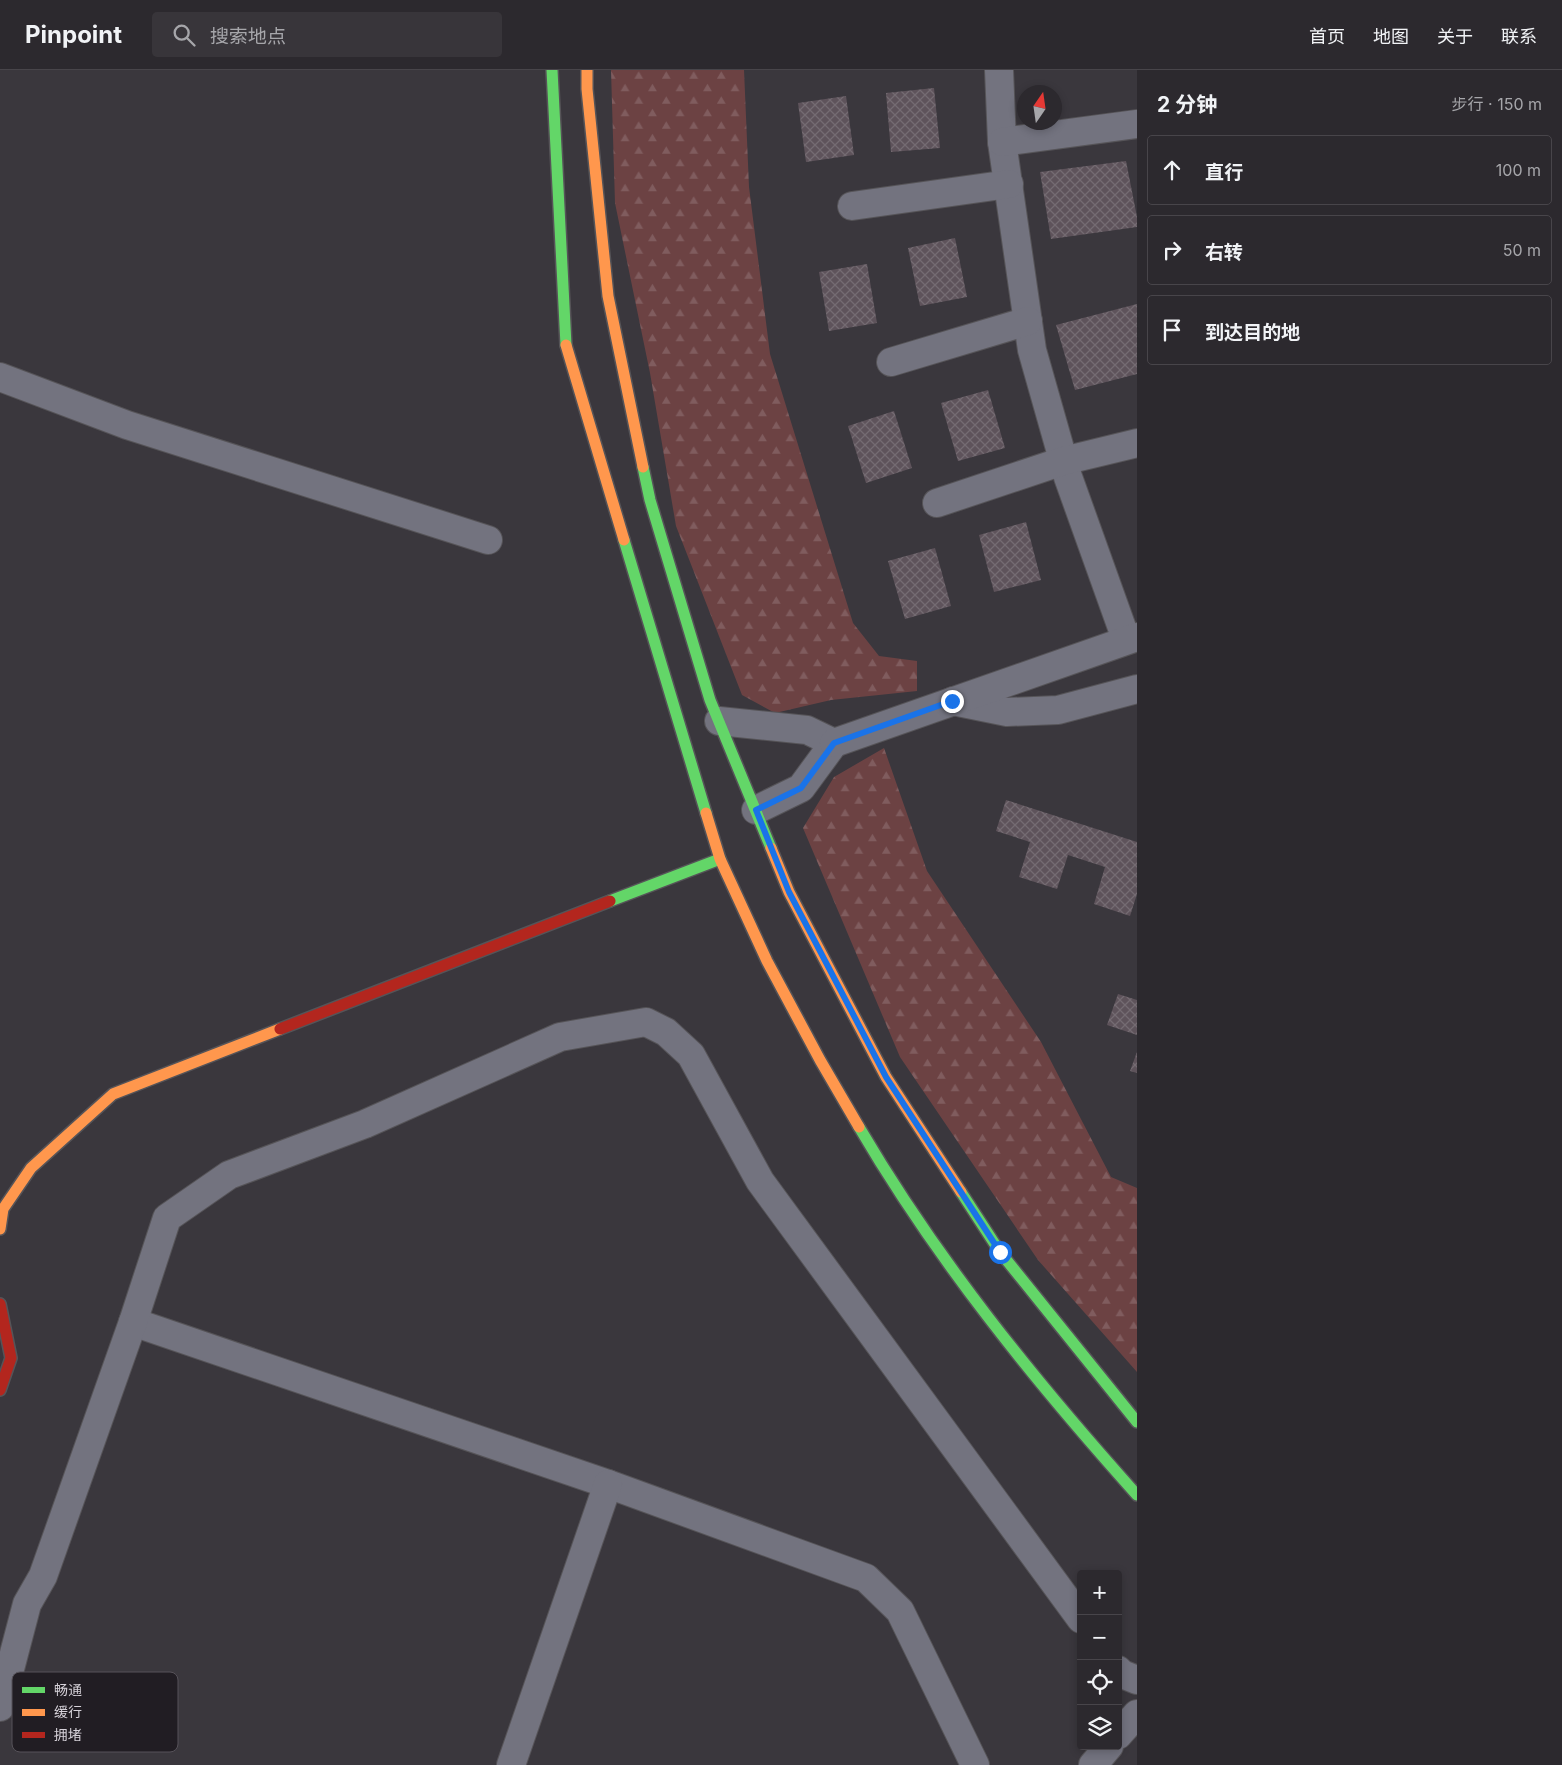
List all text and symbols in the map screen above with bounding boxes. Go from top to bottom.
search box [152,12,502,57]
text: Pinpoint [25,20,122,49]
icon: search [170,21,198,49]
text: 搜索地点 [210,25,286,48]
text: 首页 [1309,26,1345,47]
text: 地图 [1373,26,1409,47]
text: 关于 [1437,26,1473,47]
text: 联系 [1501,26,1537,47]
north arrow [1017,85,1062,130]
text: 2 分钟 [1157,92,1217,117]
text: 步行 · 150 m [1452,94,1542,114]
icon: ahead [1158,156,1186,184]
text: 100 m [1496,160,1541,180]
text: 直行 [1205,161,1243,184]
icon: right [1158,236,1186,264]
text: 50 m [1503,240,1541,260]
text: 右转 [1205,241,1243,264]
icon: arrive [1158,316,1186,344]
text: 到达目的地 [1205,321,1300,344]
route end [941,690,964,713]
route start [989,1241,1012,1264]
map controls [1077,1570,1122,1750]
button: + [1077,1570,1122,1615]
button: − [1077,1615,1122,1660]
button: locate [1077,1660,1122,1705]
legend [12,1672,178,1752]
text: 畅通 [54,1681,82,1698]
text: 缓行 [54,1703,82,1720]
button: layers [1077,1705,1122,1750]
text: 拥堵 [54,1726,82,1743]

